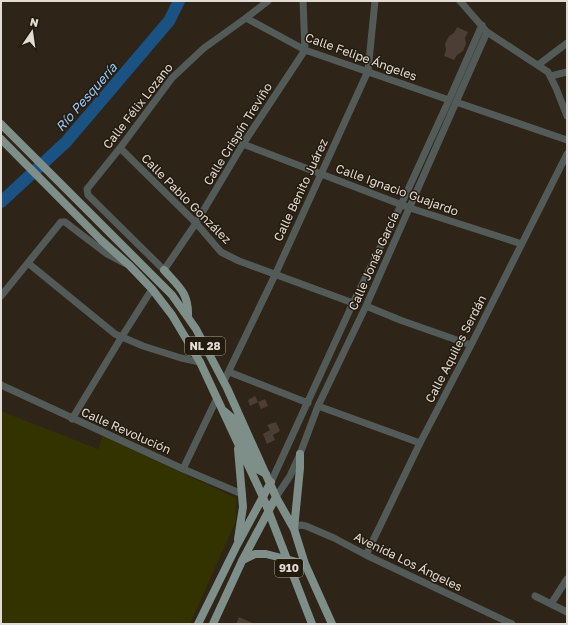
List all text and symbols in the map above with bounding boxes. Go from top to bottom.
north arrow [12,12,52,52]
text: N [29,14,40,29]
street label: Calle Felipe Ángeles [303,29,419,84]
water label: Río Pesquería [52,59,121,135]
street label: Calle Félix Lozano [100,60,176,151]
street label: Calle Crispín Treviño [200,80,275,188]
street label: Calle Benito Juárez [270,136,331,243]
street label: Calle Pablo González [138,151,234,247]
street label: Calle Ignacio Guajardo [334,160,461,219]
street label: Calle Jonás García [345,209,402,312]
street label: Calle Aquiles Serdán [422,292,489,405]
road number: NL 28 [185,337,225,355]
street label: Calle Revolución [79,404,173,457]
street label: Avenida Los Ángeles [352,529,465,594]
road number: 910 [275,559,303,577]

